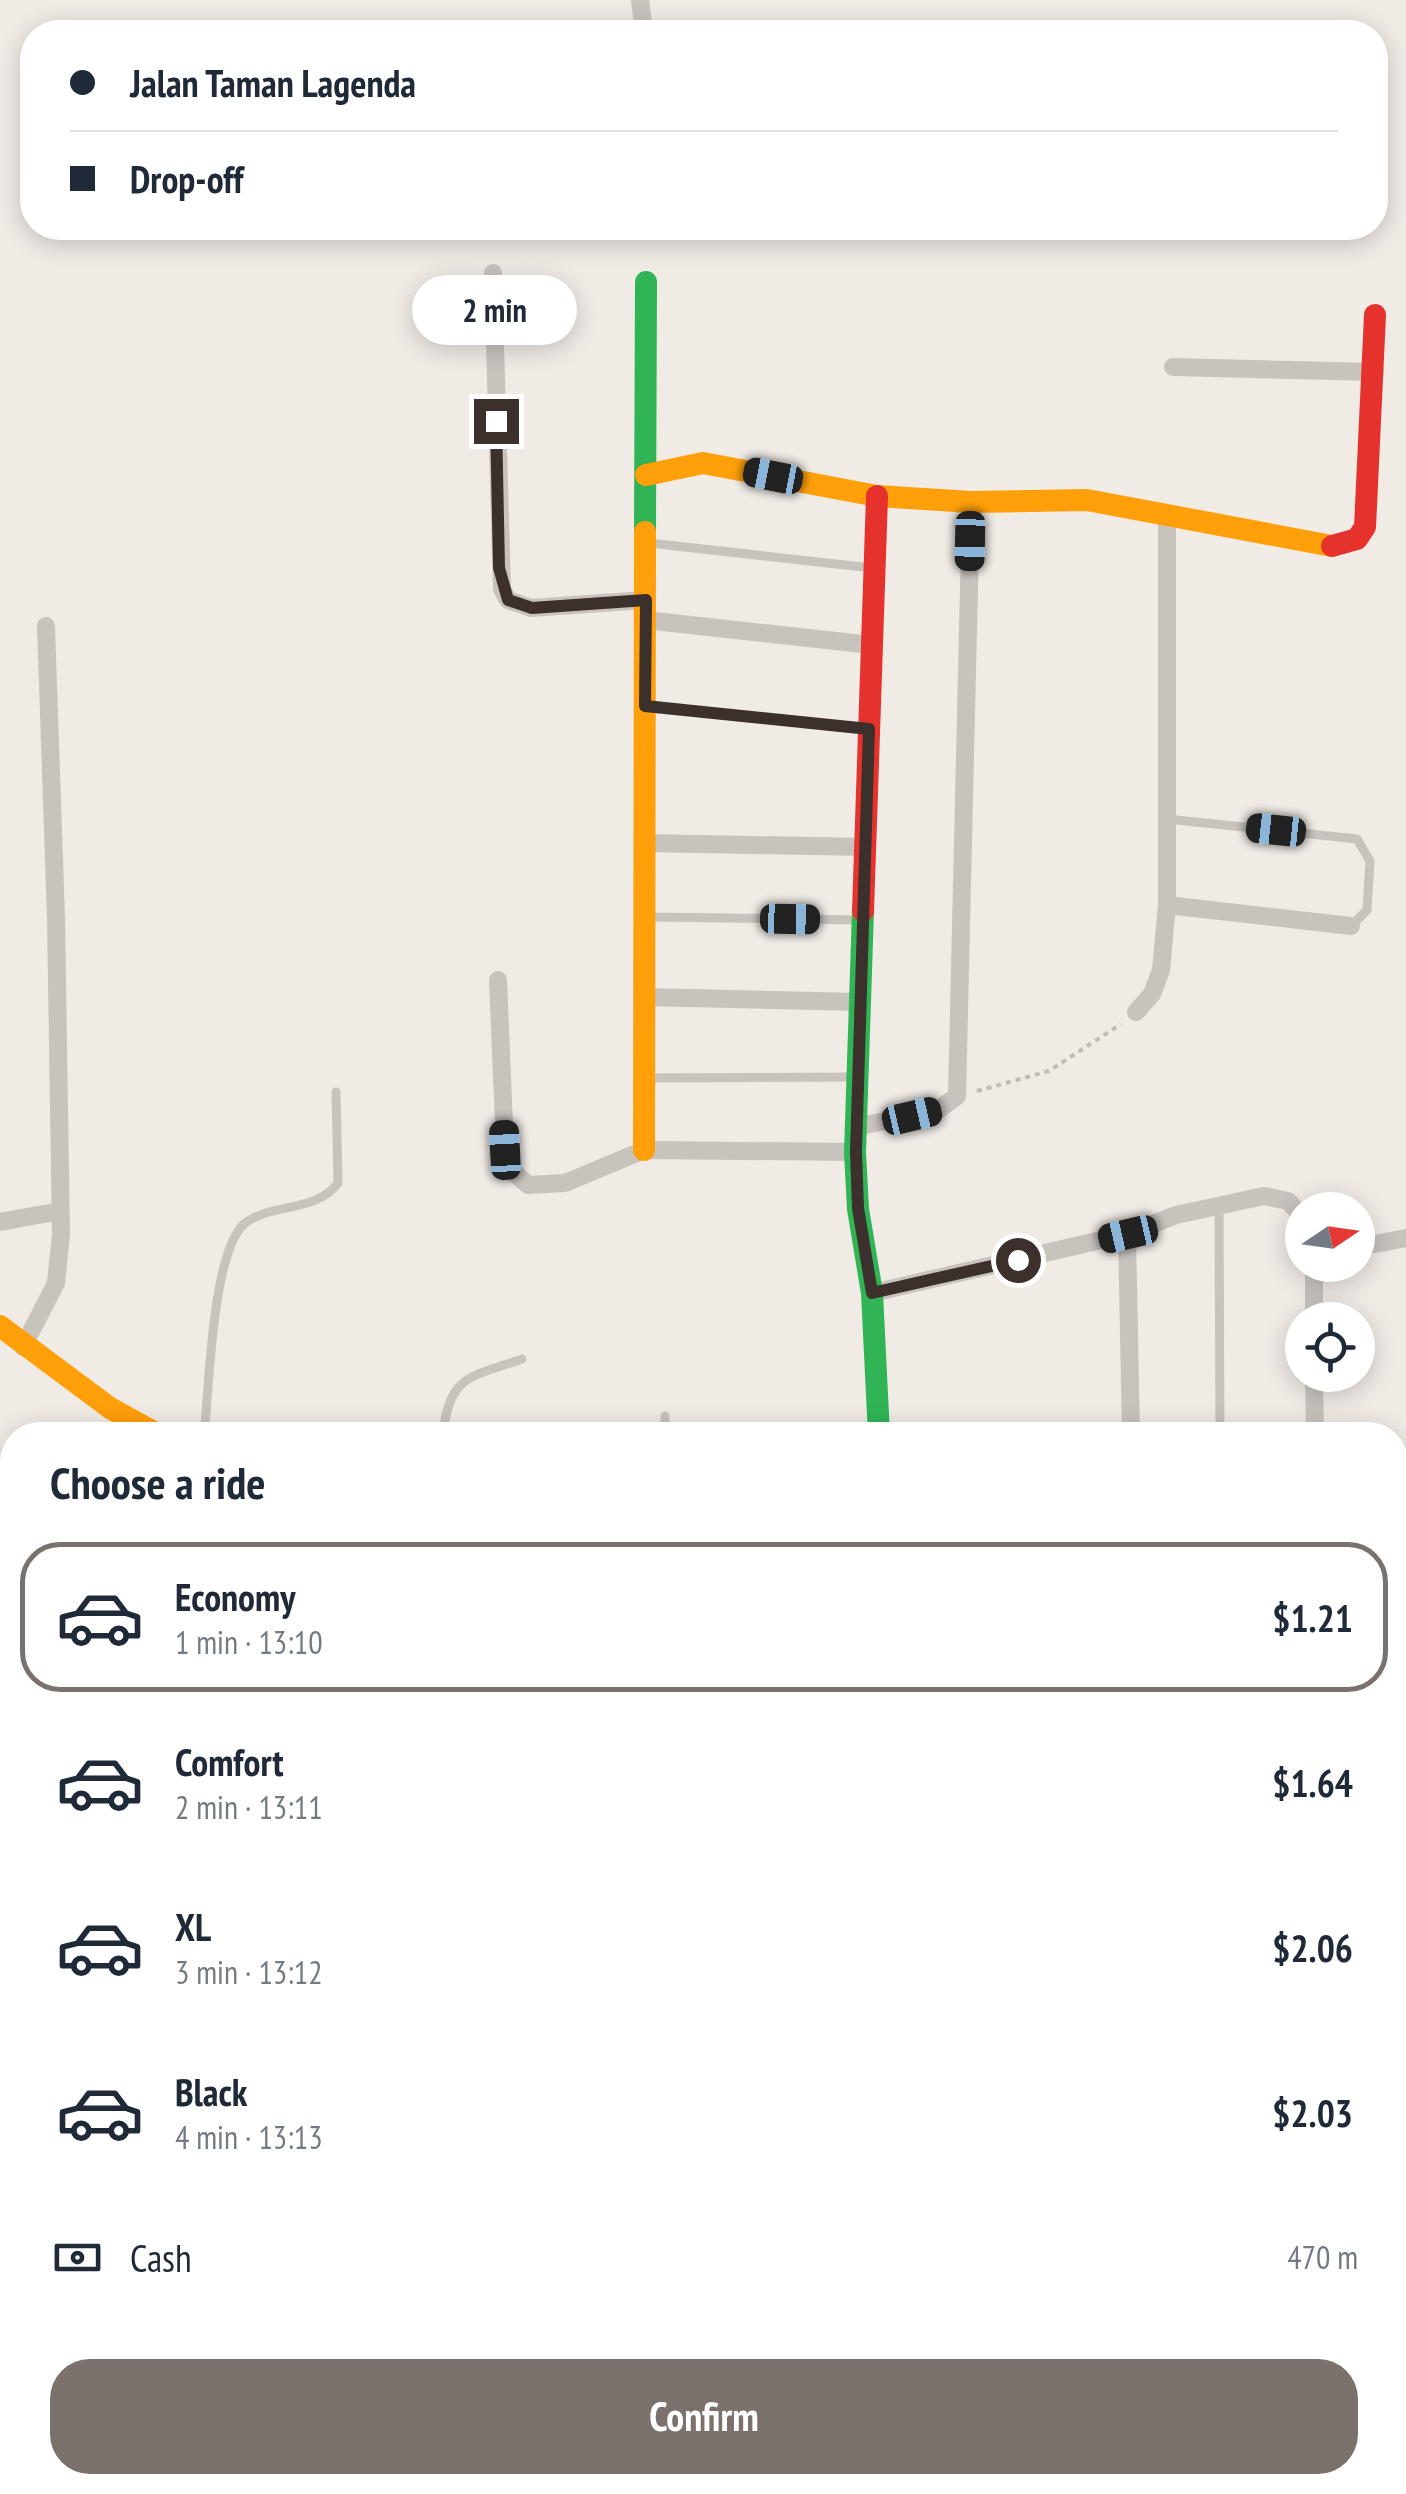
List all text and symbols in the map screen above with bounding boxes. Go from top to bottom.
text: Jalan Taman Lagenda [130,58,416,107]
text: Drop-off [130,154,244,203]
callout: 2 min [414,276,578,346]
text: 2 min [462,289,527,331]
route end [474,399,519,444]
car [741,456,805,496]
car [954,511,986,571]
car [1245,812,1307,848]
car [760,903,820,935]
car [879,1095,945,1137]
car [488,1119,522,1181]
north arrow [1285,1192,1375,1282]
map controls [1285,1192,1375,1392]
car [1095,1213,1161,1255]
route start [996,1238,1041,1283]
button: locate [1285,1302,1375,1392]
text: Choose a ride [50,1453,265,1511]
icon: car [55,1572,145,1662]
text: Economy [175,1572,295,1621]
text: $1.21 [1272,1593,1353,1642]
text: 1 min · 13:10 [175,1621,323,1663]
icon: car [55,1737,145,1827]
text: Comfort [175,1737,284,1786]
text: $1.64 [1272,1758,1353,1807]
text: 2 min · 13:11 [175,1786,323,1828]
icon: car [55,1902,145,1992]
text: XL [175,1902,211,1951]
text: $2.06 [1272,1923,1353,1972]
text: 3 min · 13:12 [175,1951,323,1993]
icon: car [55,2067,145,2157]
text: Black [175,2067,248,2116]
text: $2.03 [1272,2088,1353,2137]
text: 4 min · 13:13 [175,2116,323,2158]
icon: cash [50,2230,105,2285]
text: Cash [130,2233,192,2282]
text: 470 m [1287,2236,1358,2278]
button: Confirm [50,2359,1358,2474]

